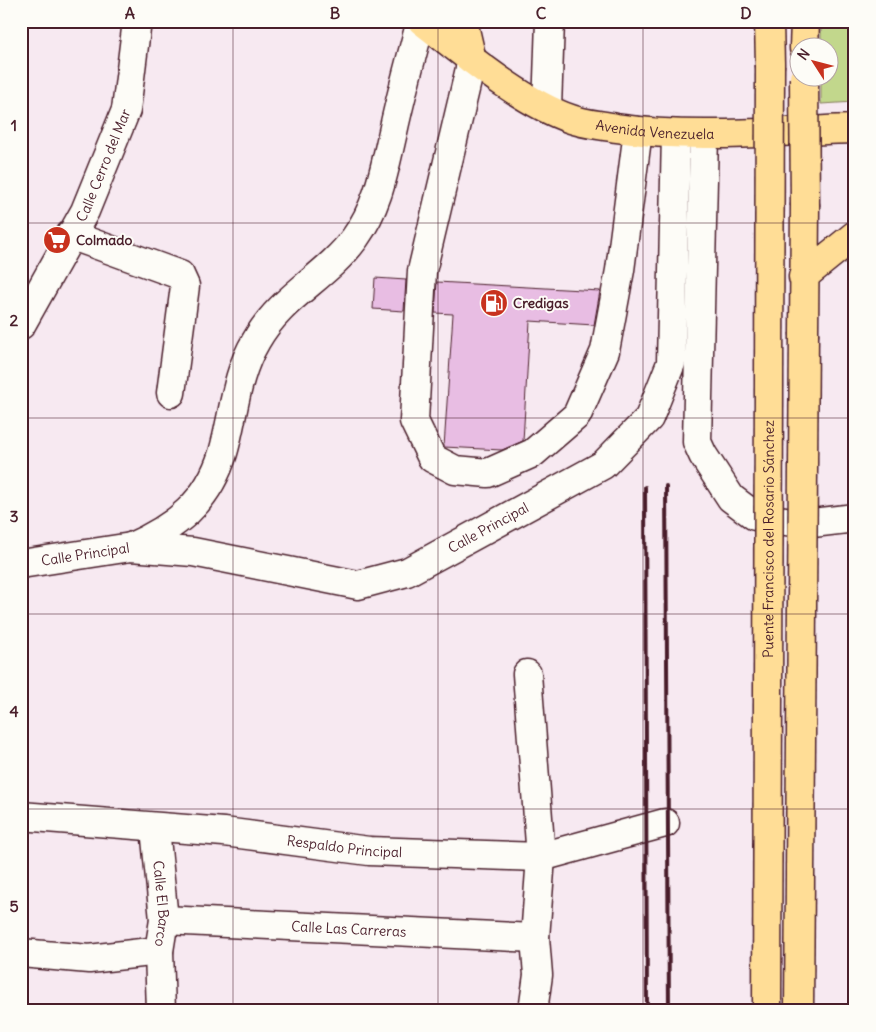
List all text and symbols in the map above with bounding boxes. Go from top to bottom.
text: A [125,3,135,23]
text: B [330,3,341,23]
text: C [536,3,547,23]
text: D [740,3,752,23]
north arrow [788,38,838,88]
text: N [793,45,814,64]
street label: Calle Cerro del Mar [72,106,135,225]
text: 1 [11,115,17,135]
street label: Avenida Venezuela [594,116,714,143]
supermarket icon: Colmado [42,225,72,255]
place label: Colmado [76,231,133,249]
fuel station icon: Credigas [479,288,509,318]
place label: Credigas [513,294,569,312]
text: 2 [10,310,19,330]
street label: Puente Francisco del Rosario Sánchez [759,420,778,658]
street label: Calle Principal [445,498,532,557]
text: 3 [9,506,19,526]
street label: Calle Principal [40,538,131,570]
text: 4 [9,701,19,721]
street label: Respaldo Principal [286,831,402,861]
street label: Calle El Barco [149,860,173,948]
text: 5 [9,896,19,916]
street label: Calle Las Carreras [291,917,407,941]

